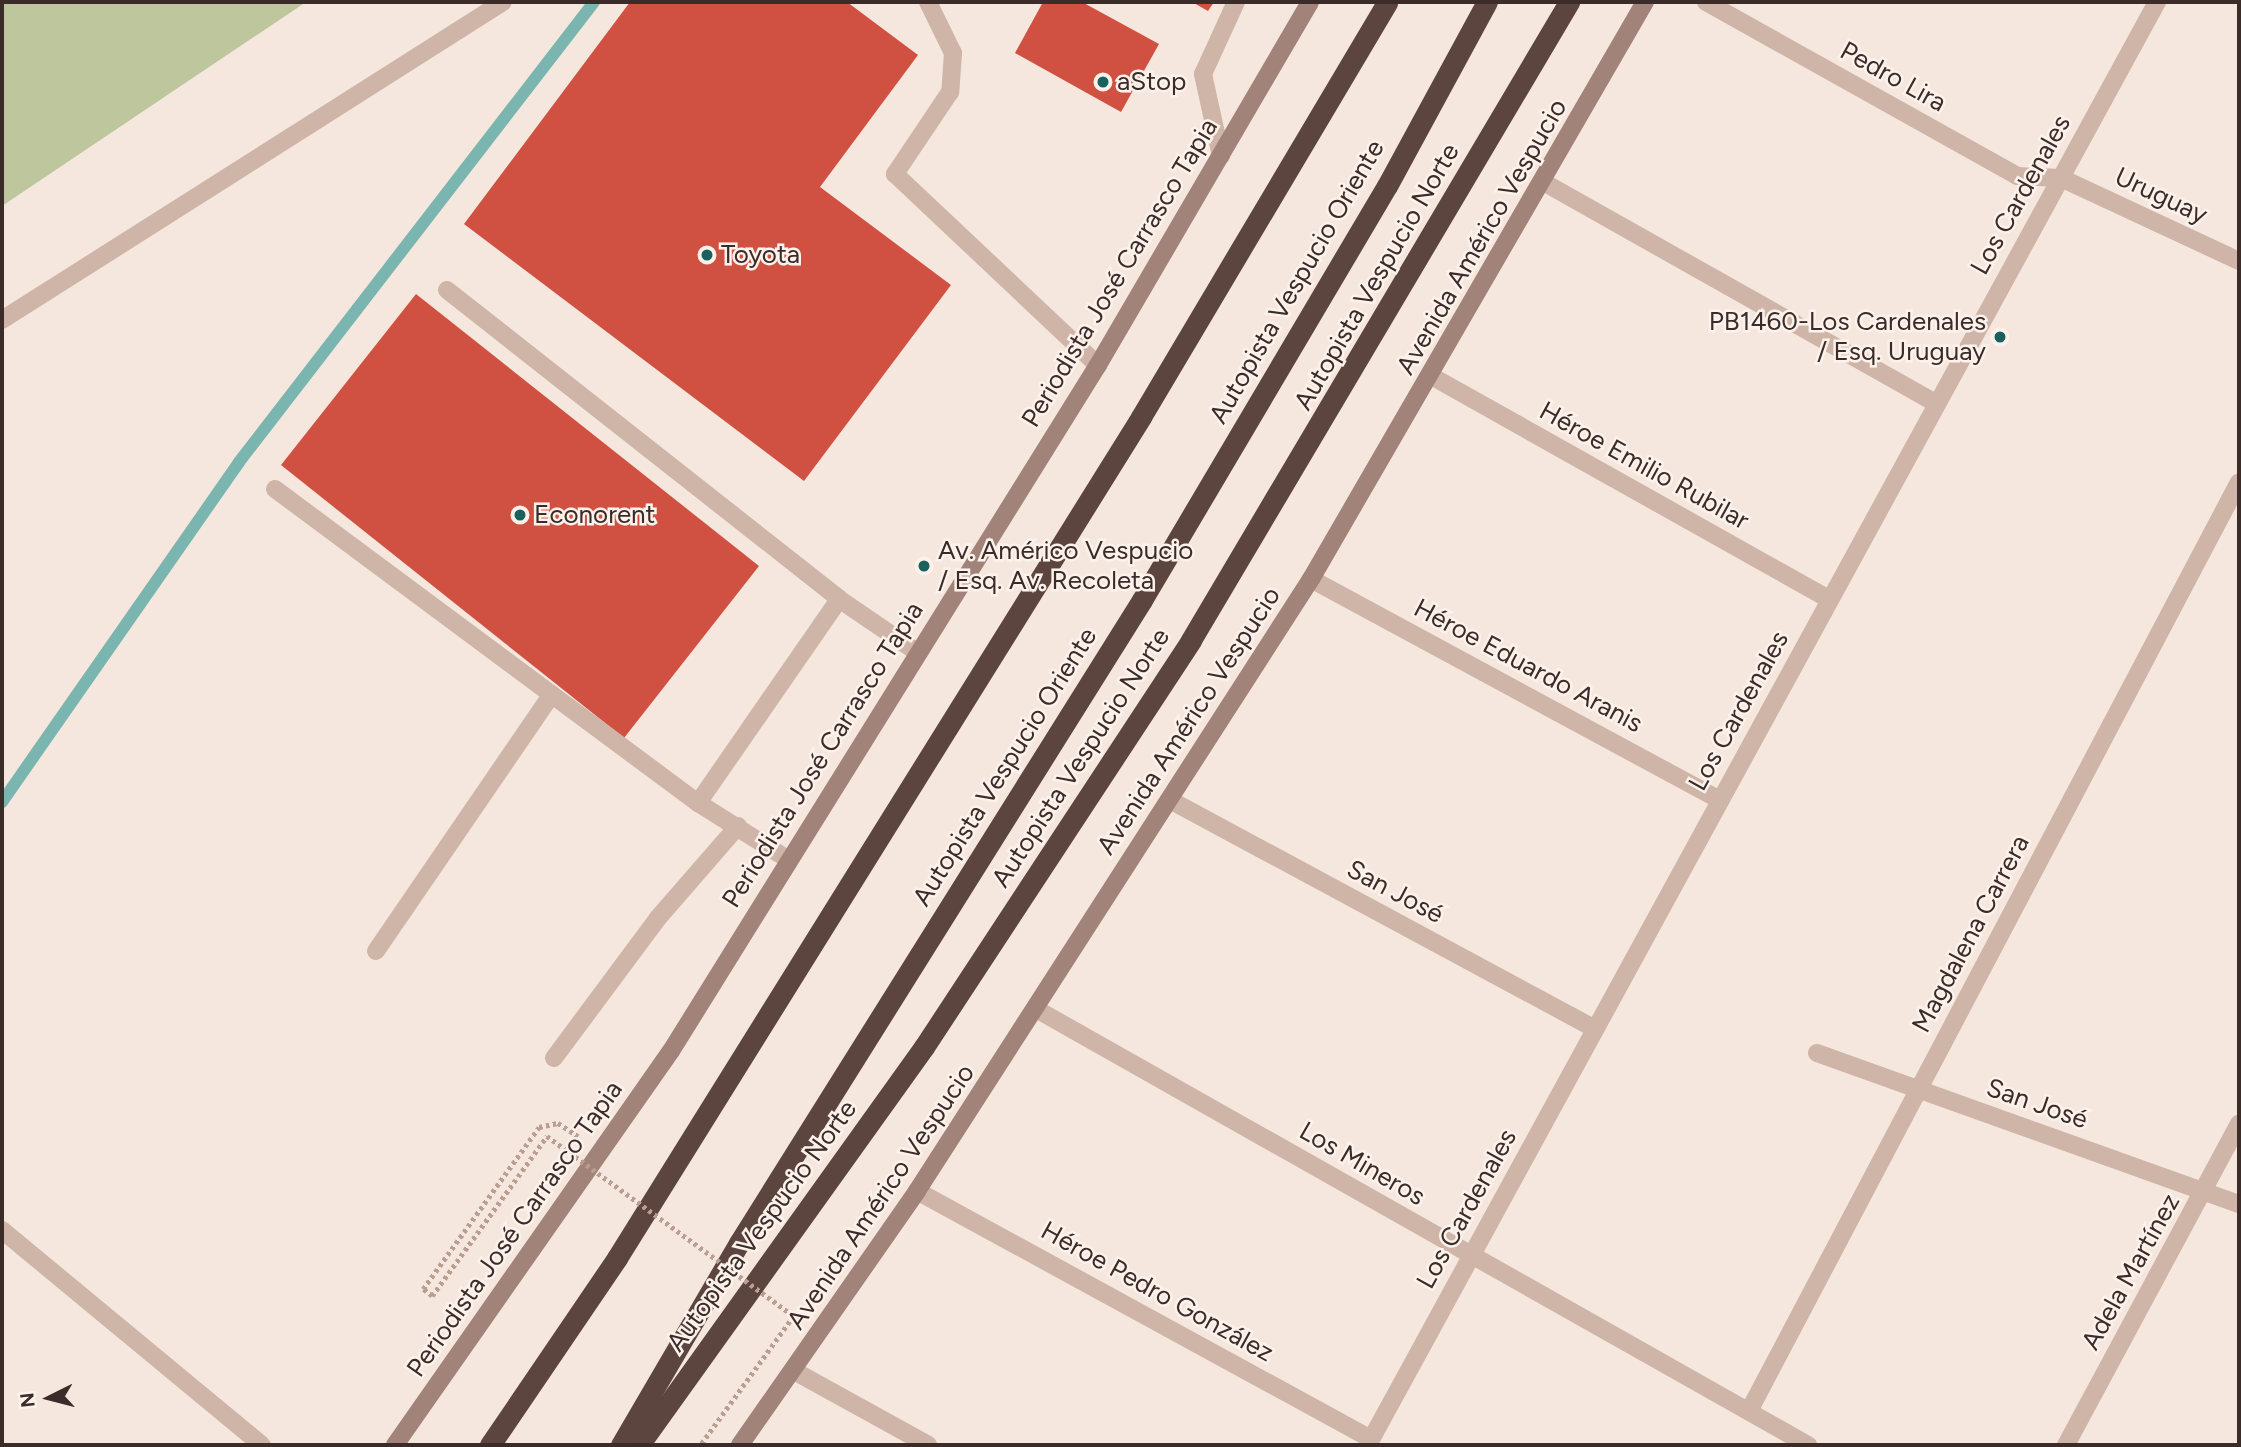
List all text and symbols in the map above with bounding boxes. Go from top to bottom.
street label: Pedro Lira [1835,35,1951,119]
place label: aStop [1117,66,1186,98]
marker: aStop [1095,74,1111,90]
street label: Avenida Américo Vespucio [1390,94,1574,380]
street label: Los Cardenales [1964,110,2078,280]
street label: Periodista José Carrasco Tapia [1015,113,1225,433]
street label: Autopista Vespucio Oriente [1203,135,1391,429]
street label: Autopista Vespucio Norte [1288,138,1466,416]
street label: Uruguay [2110,161,2212,231]
place label: Toyota [721,239,800,271]
marker: Toyota [699,247,715,263]
place label: PB1460-Los Cardenales / Esq. Uruguay [1709,306,1986,368]
marker: PB1460-Los Cardenales / Esq. Uruguay [1992,329,2008,345]
street label: Héroe Emilio Rubilar [1534,395,1754,537]
place label: Econorent [534,499,655,531]
marker: Econorent [512,507,528,523]
place label: Av. Américo Vespucio / Esq. Av. Recoleta [938,535,1193,596]
marker: Av. Américo Vespucio / Esq. Av. Recoleta [916,558,932,574]
street label: Avenida Américo Vespucio [1091,581,1287,861]
street label: Héroe Eduardo Aranis [1408,592,1648,740]
street label: Periodista José Carrasco Tapia [716,597,930,913]
street label: Autopista Vespucio Oriente [906,622,1104,912]
street label: Autopista Vespucio Norte [986,623,1176,893]
street label: Los Cardenales [1682,626,1796,796]
street label: Magdalena Carrera [1906,830,2036,1038]
street label: San José [1341,854,1449,930]
street label: Avenida Américo Vespucio [781,1059,981,1335]
street label: San José [1982,1072,2092,1136]
street label: Periodista José Carrasco Tapia [401,1075,629,1383]
street label: Autopista Vespucio Norte [660,1094,864,1358]
street label: Los Mineros [1294,1116,1430,1212]
street label: Los Cardenales [1410,1124,1524,1294]
street label: Adela Martínez [2075,1189,2187,1355]
street label: Héroe Pedro González [1035,1215,1279,1369]
north arrow [14,1363,84,1433]
text: N [15,1392,40,1409]

